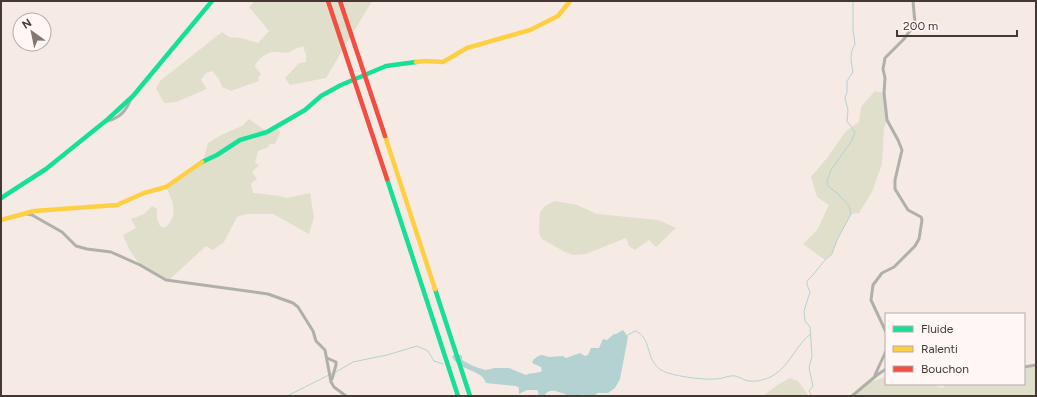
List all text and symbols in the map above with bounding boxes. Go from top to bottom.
north arrow [12,12,52,52]
scale bar [897,12,1017,38]
text: N [20,16,34,32]
text: 200 m [903,19,938,33]
legend [885,313,1025,385]
text: Fluide [921,322,954,336]
text: Ralenti [921,342,958,356]
text: Bouchon [921,362,969,376]

